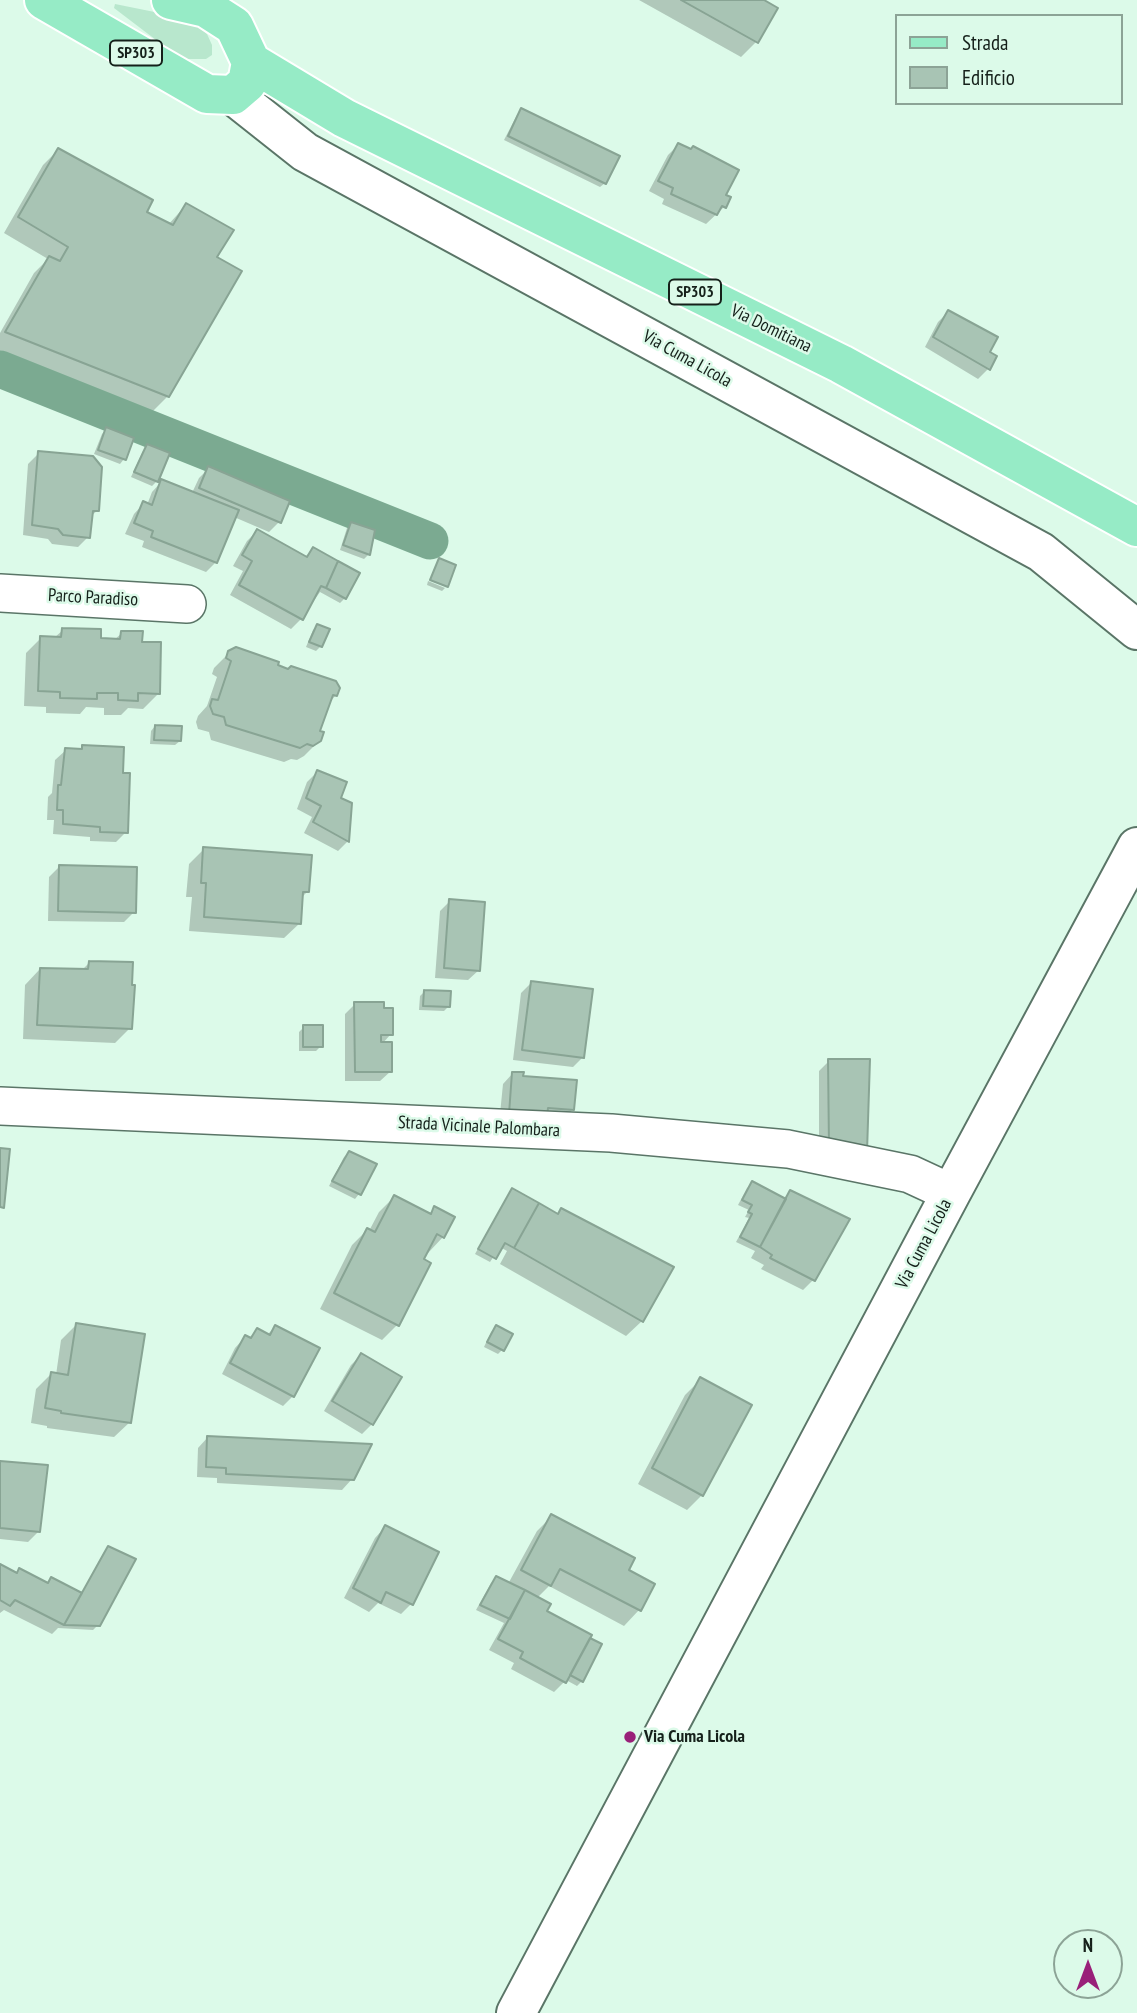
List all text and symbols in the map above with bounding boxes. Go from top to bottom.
legend [895,14,1123,105]
text: Strada [962,29,1008,56]
road number: SP303 [110,40,162,66]
text: Edificio [962,64,1015,91]
road number: SP303 [669,280,721,304]
street label: Via Domitiana [727,300,815,358]
street label: Via Cuma Licola [639,326,735,392]
street label: Parco Paradiso [48,585,138,611]
street label: Strada Vicinale Palombara [397,1112,561,1142]
street label: Via Cuma Licola [891,1195,957,1293]
place label: Via Cuma Licola [644,1726,745,1748]
marker: Via Cuma Licola [622,1729,638,1745]
north arrow [1053,1929,1123,1999]
text: N [1083,1933,1093,1957]

